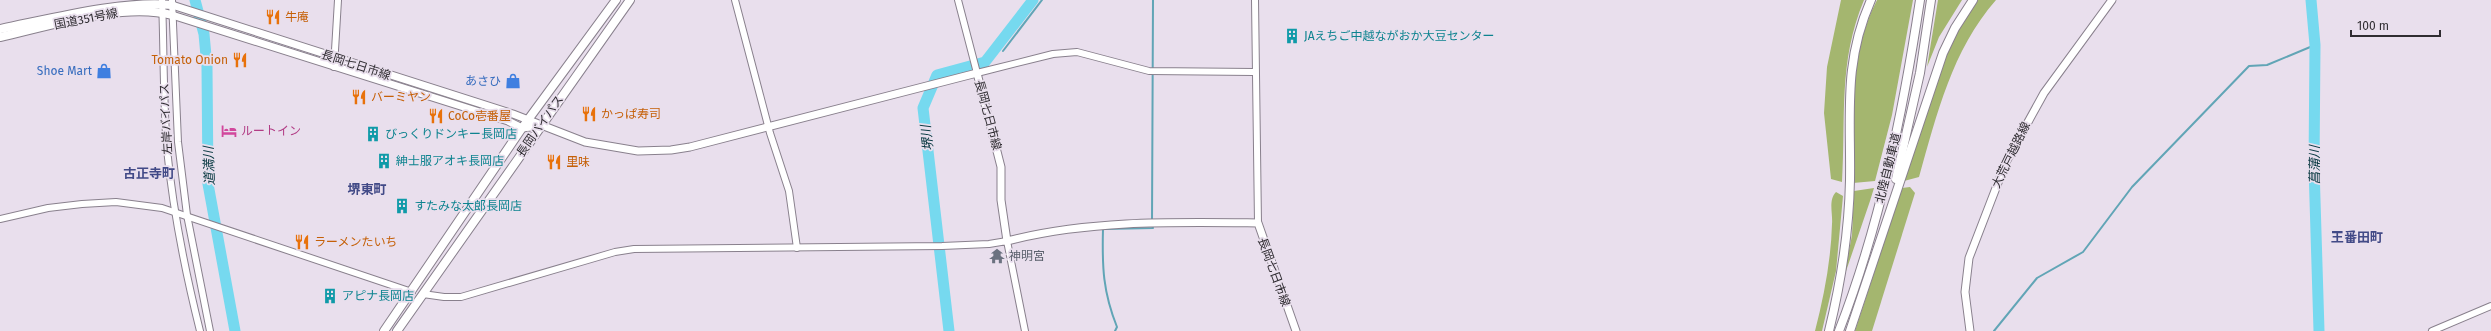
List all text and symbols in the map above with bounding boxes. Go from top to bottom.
street label: 国道351号線 [53,6,119,32]
restaurant icon: 牛庵 [264,8,282,26]
place label: 牛庵 [285,10,309,24]
scale bar [2351,12,2440,38]
text: 100 m [2357,19,2389,33]
building icon: JAえちご中越ながおか大豆センター [1283,27,1301,45]
place label: JAえちご中越ながおか大豆センター [1304,29,1495,43]
street label: 長岡七日市線 [320,47,392,83]
restaurant icon: Tomato Onion [231,51,249,69]
place label: Tomato Onion [152,53,228,67]
shop icon: Shoe Mart [95,62,113,80]
place label: Shoe Mart [37,64,93,78]
shop icon: あさひ [504,72,522,90]
place label: あさひ [465,74,501,88]
street label: 長岡七日市線 [972,78,1004,152]
street label: 左岸バイパス [157,83,175,155]
restaurant icon: バーミヤン [350,88,368,106]
place label: バーミヤン [371,90,431,104]
street label: 長岡バイパス [514,93,566,159]
restaurant icon: かっぱ寿司 [580,105,598,123]
restaurant icon: CoCo壱番屋 [427,107,445,125]
place label: かっぱ寿司 [601,107,661,121]
place label: CoCo壱番屋 [448,109,511,123]
street label: 大荒戸越路線 [1989,120,2033,190]
hotel icon: ルートイン [220,122,238,140]
water label: 堺川 [918,122,936,152]
place label: ルートイン [241,124,301,138]
building icon: びっくりドンキー長岡店 [364,125,382,143]
place label: びっくりドンキー長岡店 [385,127,517,141]
street label: 北陸自動車道 [1872,131,1904,205]
water label: 道満川 [201,144,217,186]
water label: 菖蒲川 [2307,144,2322,185]
building icon: 紳士服アオキ長岡店 [375,152,393,170]
restaurant icon: 里味 [545,153,563,171]
place label: 紳士服アオキ長岡店 [396,154,504,168]
place label: 里味 [566,155,590,169]
district label: 古正寺町 [123,166,175,181]
district label: 堺東町 [347,182,387,197]
building icon: すたみな太郎長岡店 [393,197,411,215]
place label: すたみな太郎長岡店 [414,199,522,213]
district label: 王番田町 [2331,230,2383,245]
restaurant icon: ラーメンたいち [293,233,311,251]
place label: ラーメンたいち [314,235,398,249]
street label: 長岡七日市線 [1255,236,1293,308]
temple icon: 神明宮 [988,247,1006,265]
place label: 神明宮 [1009,249,1045,263]
building icon: アピナ長岡店 [321,287,339,305]
place label: アピナ長岡店 [342,289,414,303]

